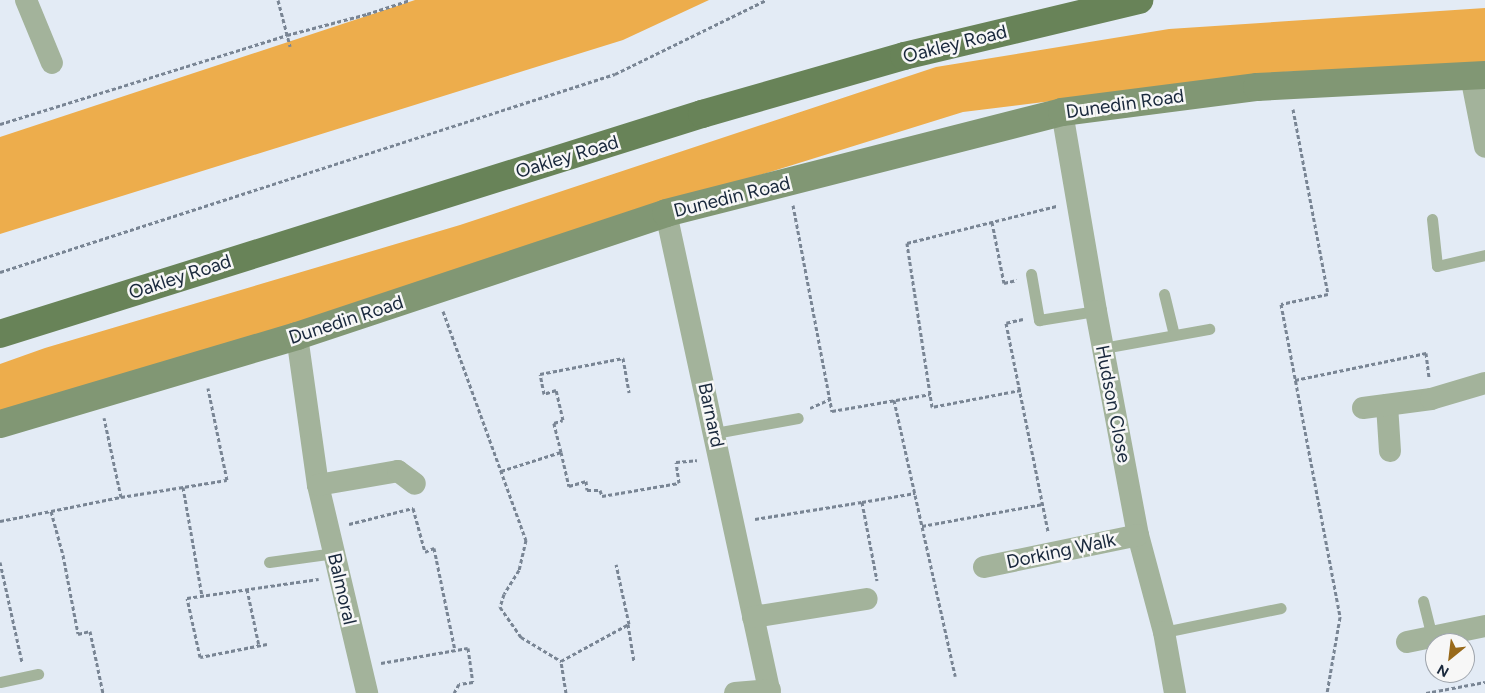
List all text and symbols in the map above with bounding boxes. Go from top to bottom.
street label: Oakley Road [901,20,1009,68]
street label: Dunedin Road [1064,84,1186,124]
street label: Oakley Road [513,131,621,183]
street label: Dunedin Road [671,172,793,222]
street label: Oakley Road [126,250,234,304]
street label: Dunedin Road [286,291,406,349]
street label: Hudson Close [1090,343,1136,465]
street label: Barnard [693,381,729,449]
street label: Dorking Walk [1004,528,1118,574]
street label: Balmoral [323,551,361,627]
north arrow [1425,633,1475,683]
text: N [1434,661,1452,681]

